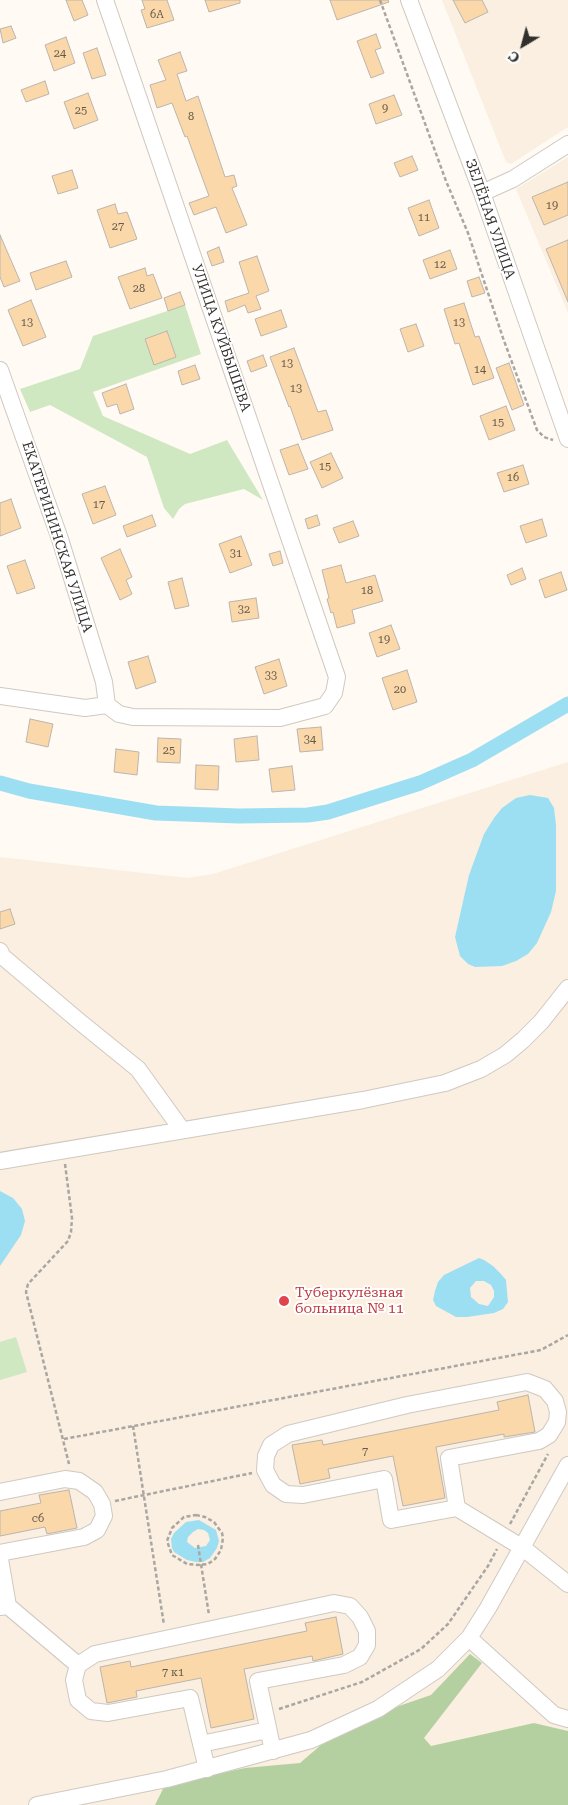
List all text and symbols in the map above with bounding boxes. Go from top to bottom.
house number: 6А [150,8,164,22]
north arrow [498,20,548,70]
house number: 24 [54,47,66,61]
text: С [505,48,523,66]
house number: 9 [382,102,388,116]
house number: 25 [75,104,87,118]
house number: 8 [188,110,194,124]
street label: ЗЕЛЁНАЯ УЛИЦА [462,157,518,281]
house number: 19 [546,199,558,213]
house number: 11 [418,211,430,225]
house number: 27 [112,220,124,234]
house number: 12 [434,258,446,272]
street label: УЛИЦА КУЙБЫШЕВА [188,262,254,414]
house number: 28 [133,282,145,296]
house number: 13 [21,316,33,330]
house number: 13 [453,316,465,330]
house number: 13 [281,357,293,371]
house number: 14 [474,363,486,377]
house number: 13 [290,382,302,396]
house number: 15 [492,416,504,430]
street label: ЕКАТЕРИНИНСКАЯ УЛИЦА [18,439,96,635]
house number: 15 [319,460,331,474]
house number: 16 [507,471,519,485]
house number: 17 [93,498,105,512]
house number: 31 [230,547,242,561]
house number: 18 [361,584,373,598]
house number: 32 [238,603,250,617]
house number: 19 [378,633,390,647]
house number: 33 [265,669,277,683]
house number: 20 [394,683,406,697]
house number: 34 [304,733,316,747]
house number: 25 [163,744,175,758]
place label: Туберкулёзная больница № 11 [295,1285,404,1318]
marker: Туберкулёзная больница № 11 [277,1294,291,1308]
house number: 7 [362,1445,368,1459]
house number: с6 [32,1512,44,1526]
house number: 7 к1 [162,1666,184,1680]

